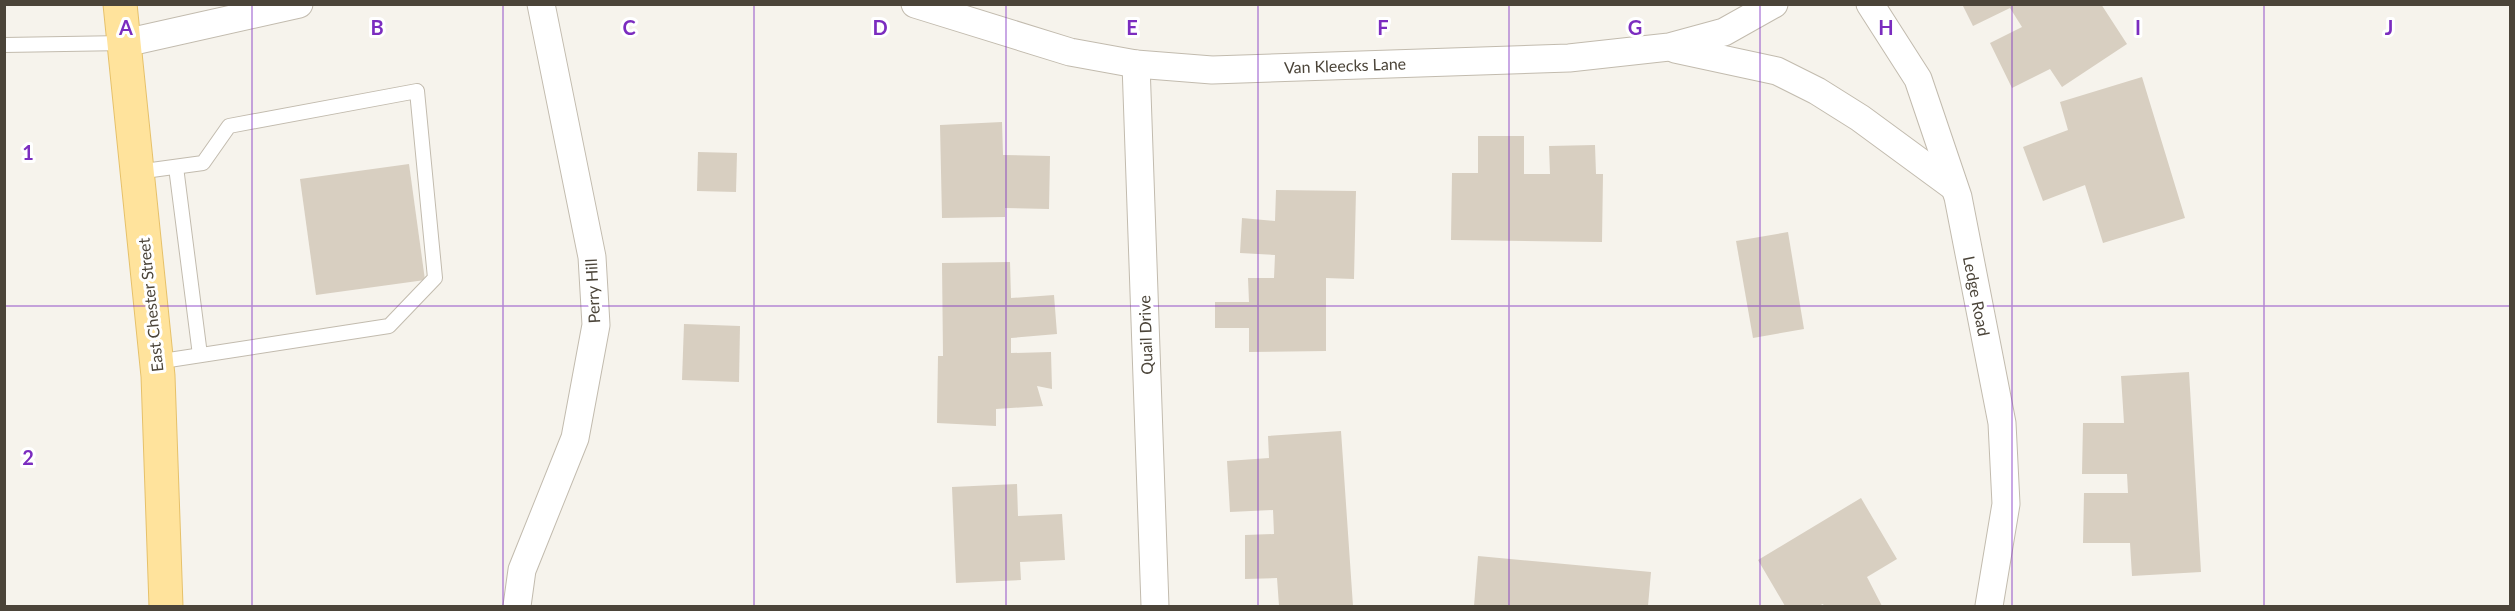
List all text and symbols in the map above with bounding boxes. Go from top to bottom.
text: A [118,15,133,39]
text: B [370,15,384,39]
text: C [622,15,636,39]
text: D [872,15,888,39]
text: E [1126,15,1138,39]
text: F [1377,15,1389,39]
text: G [1628,15,1642,39]
text: H [1878,15,1894,39]
text: I [2135,15,2141,39]
text: J [2385,15,2393,39]
street label: Van Kleecks Lane [1284,53,1406,77]
text: 1 [22,140,34,164]
street label: East Chester Street [133,237,166,373]
street label: Ledge Road [1960,254,1994,338]
street label: Perry Hill [581,258,603,324]
street label: Quail Drive [1134,295,1156,375]
text: 2 [22,445,34,469]

